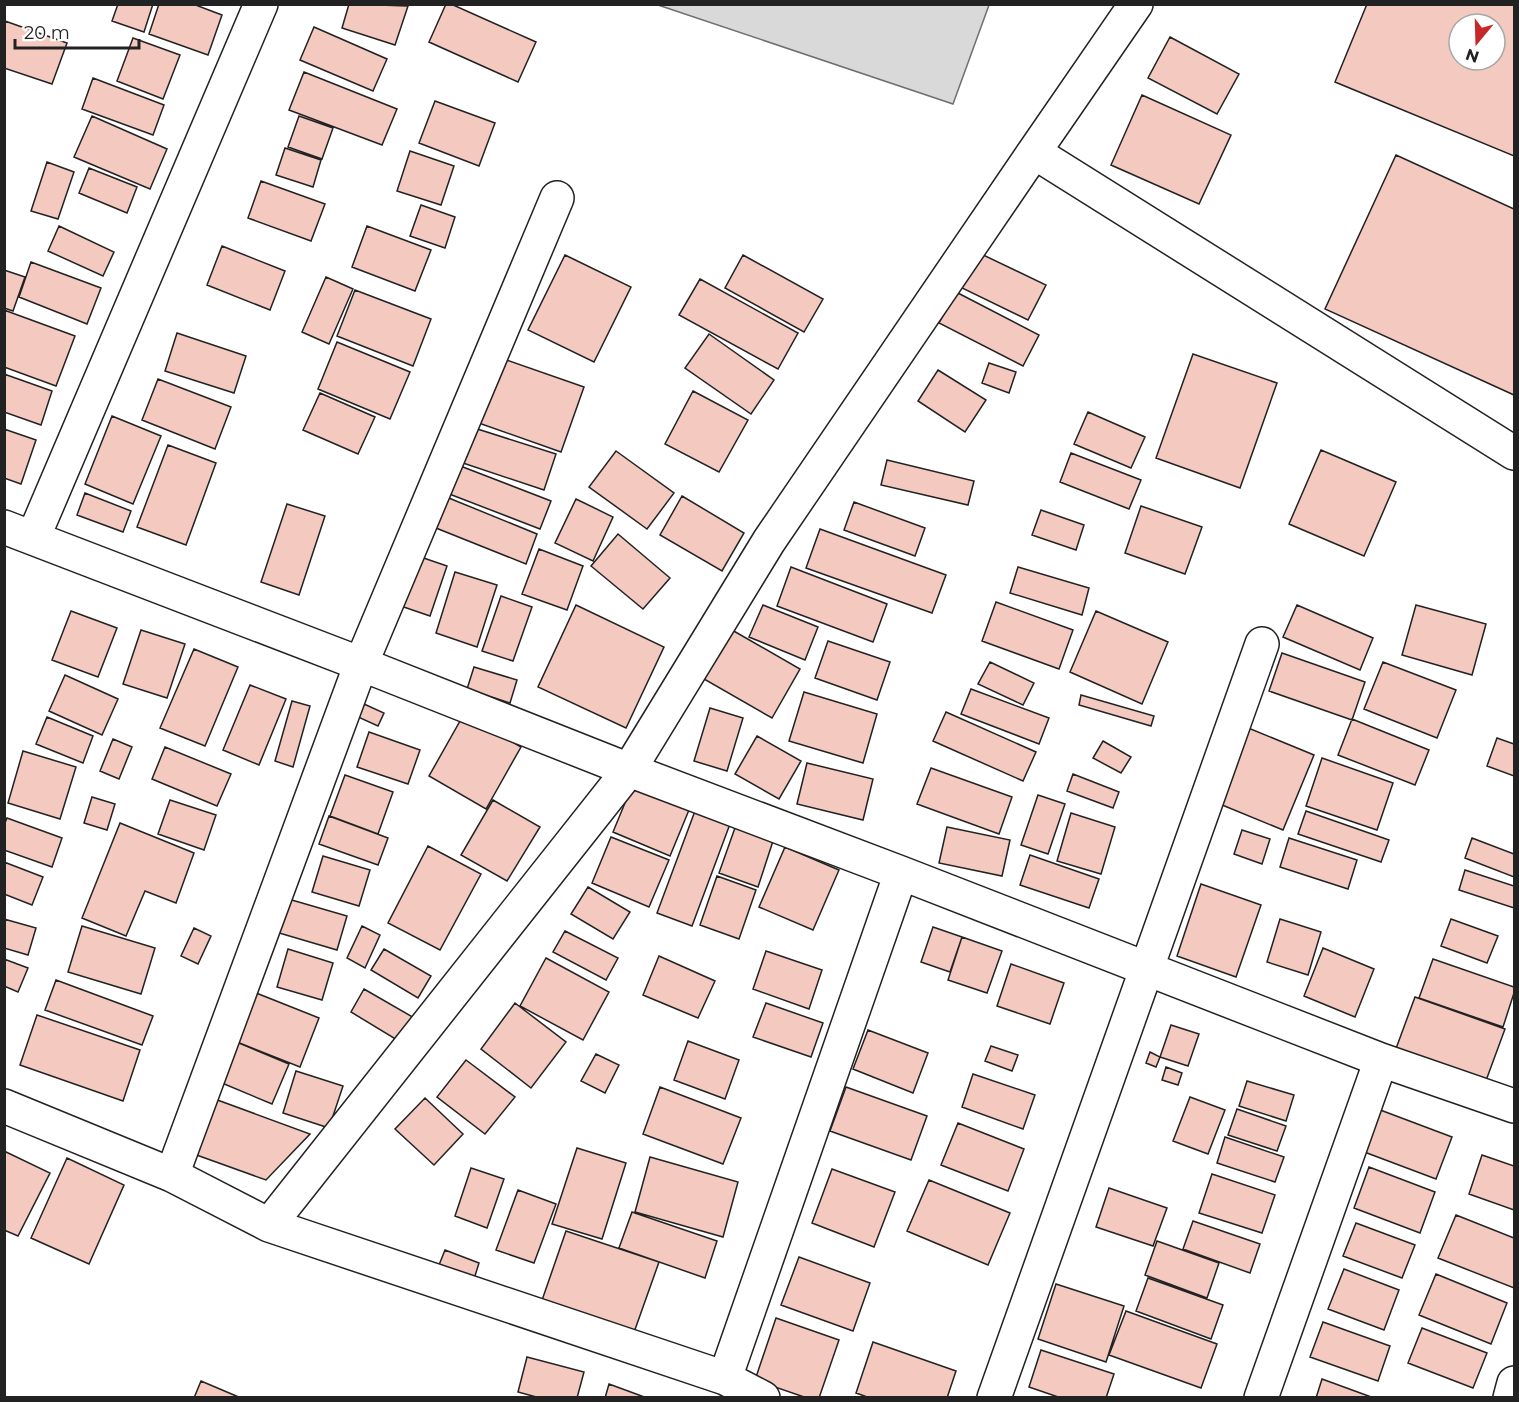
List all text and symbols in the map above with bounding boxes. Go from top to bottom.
scale bar [15,12,140,50]
north arrow [1447,12,1507,72]
text: 20 m [24,22,70,44]
text: N [1463,45,1481,67]

